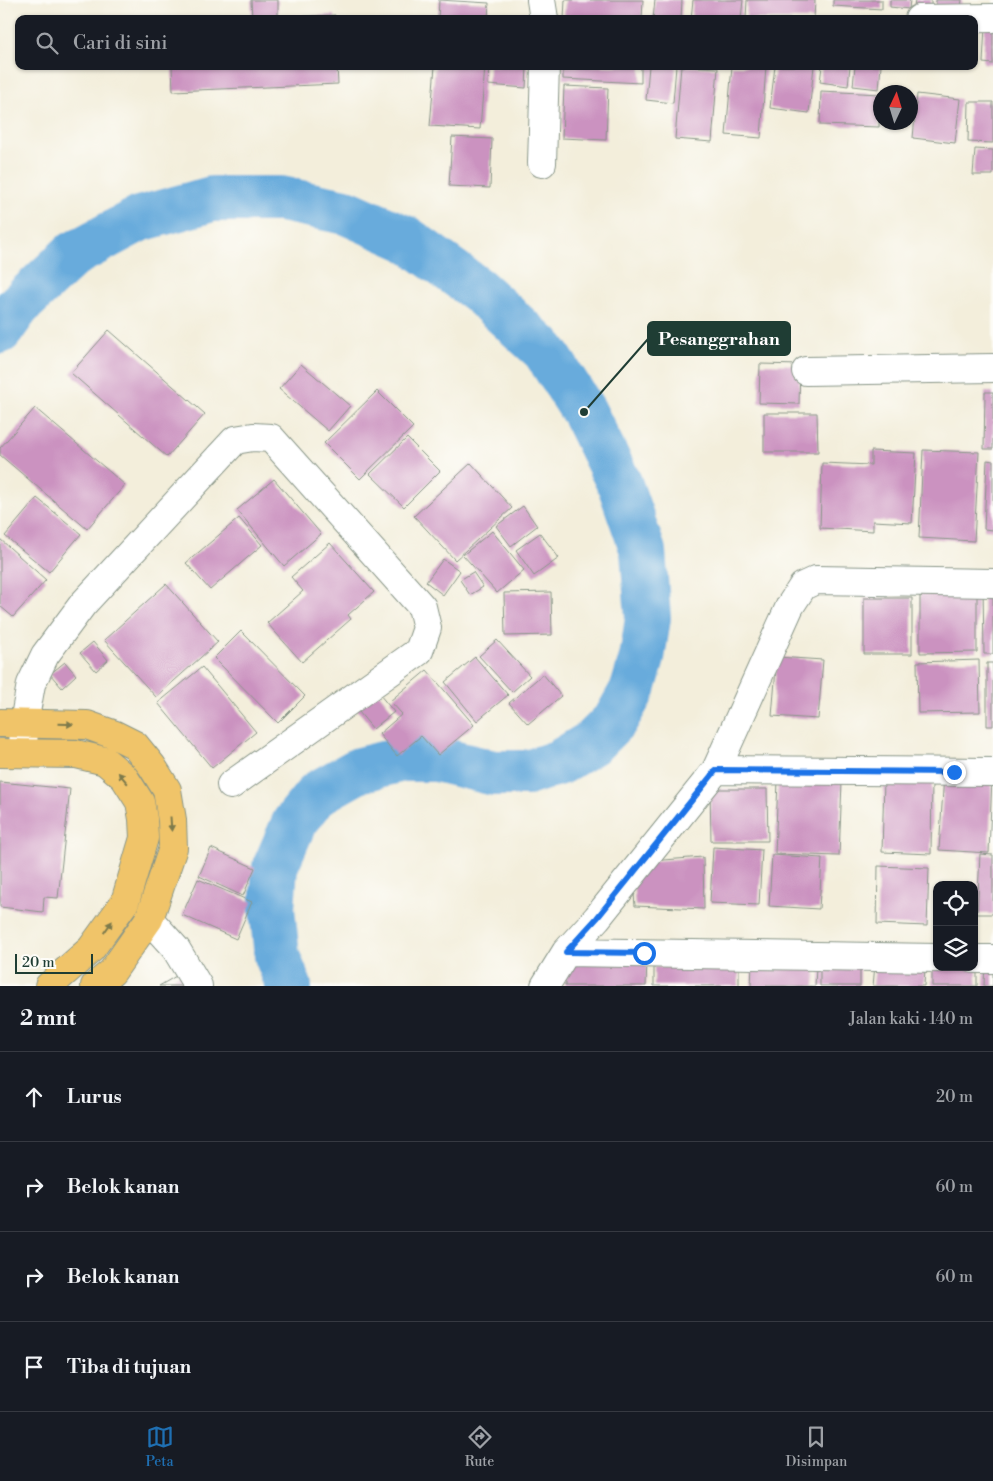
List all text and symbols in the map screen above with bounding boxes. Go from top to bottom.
search box [15,15,978,70]
icon: search [33,29,61,57]
text: Cari di sini [73,31,168,55]
north arrow [873,85,918,130]
callout: Pesanggrahan [648,322,790,355]
text: Pesanggrahan [658,328,780,351]
one-way arrow [58,721,74,729]
route end [943,761,966,784]
one-way arrow [117,772,129,784]
one-way arrow [168,816,176,832]
map controls [933,881,978,971]
button: locate [933,881,978,926]
one-way arrow [102,920,112,933]
button: layers [933,926,978,971]
route start [633,942,656,965]
scale bar [15,951,92,974]
text: 20 m [22,954,54,972]
text: 2 mnt [20,1006,76,1032]
text: Jalan kaki · 140 m [849,1009,973,1029]
icon: ahead [20,1083,48,1111]
text: Lurus [67,1085,122,1109]
text: 20 m [936,1087,973,1107]
icon: right [20,1173,48,1201]
text: Belok kanan [67,1175,180,1199]
text: 60 m [935,1177,973,1197]
icon: right [20,1263,48,1291]
text: Belok kanan [67,1265,180,1289]
text: 60 m [935,1267,973,1287]
icon: arrive [20,1353,48,1381]
text: Tiba di tujuan [67,1355,191,1379]
tab: Peta [146,1423,174,1471]
tab: Rute [465,1423,494,1471]
tab: Disimpan [785,1423,847,1471]

